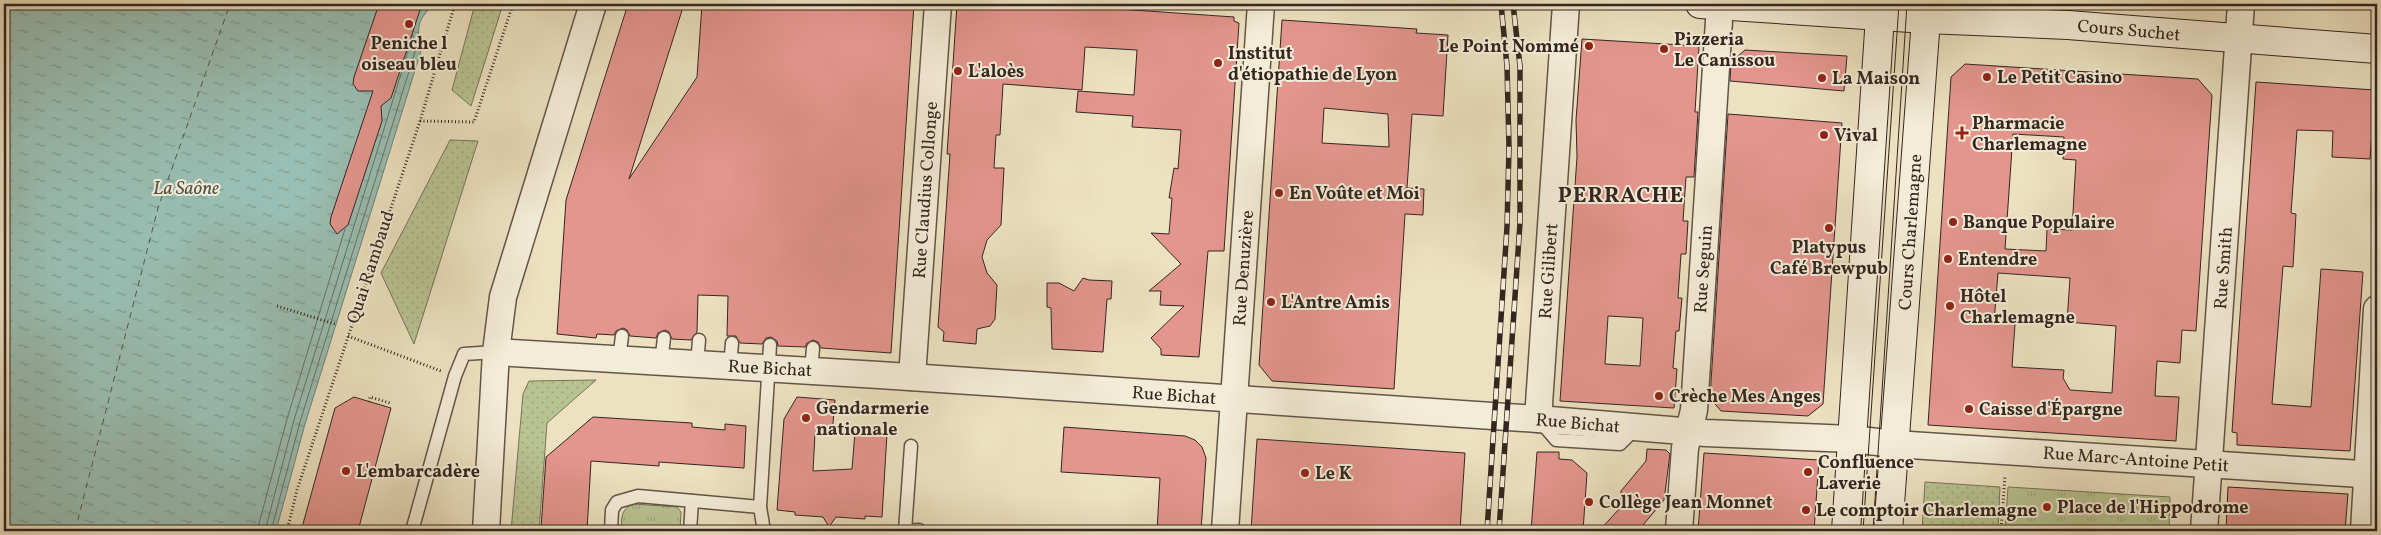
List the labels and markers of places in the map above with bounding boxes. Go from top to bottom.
marker: Peniche l oiseau bleu [403,18,415,30]
place label: Pizzeria Le Canissou [1674,28,1775,74]
place label: Peniche l oiseau bleu [361,32,457,78]
place label: Le Point Nommé [1439,35,1579,60]
marker: Le Point Nommé [1583,40,1595,52]
place label: Institut d'étiopathie de Lyon [1228,42,1397,88]
marker: Pizzeria Le Canissou [1658,43,1670,55]
marker: Institut d'étiopathie de Lyon [1212,57,1224,69]
place label: L'aloès [968,60,1024,85]
marker: L'aloès [952,65,964,77]
place label: Le Petit Casino [1997,66,2122,91]
place label: La Maison [1832,67,1920,92]
marker: Le Petit Casino [1981,71,1993,83]
marker: La Maison [1816,72,1828,84]
place label: Pharmacie Charlemagne [1972,112,2087,158]
place label: Vival [1834,124,1878,149]
marker: Pharmacie Charlemagne [1956,127,1968,139]
marker: Vival [1818,129,1830,141]
place label: En Voûte et Moi [1289,182,1420,207]
marker: En Voûte et Moi [1273,187,1285,199]
place label: Banque Populaire [1963,211,2115,236]
marker: Banque Populaire [1947,216,1959,228]
marker: Platypus Café Brewpub [1823,222,1835,234]
place label: Platypus Café Brewpub [1770,236,1888,282]
place label: Entendre [1958,248,2037,273]
marker: Entendre [1942,253,1954,265]
place label: Hôtel Charlemagne [1960,285,2075,331]
place label: L'Antre Amis [1281,291,1390,316]
marker: L'Antre Amis [1265,296,1277,308]
marker: Hôtel Charlemagne [1944,300,1956,312]
place label: Crèche Mes Anges [1669,385,1821,410]
marker: Crèche Mes Anges [1653,390,1665,402]
place label: Gendarmerie nationale [816,397,929,443]
place label: Caisse d'Épargne [1979,398,2123,423]
marker: Caisse d'Épargne [1963,403,1975,415]
marker: Gendarmerie nationale [800,412,812,424]
place label: Confluence Laverie [1818,451,1914,497]
place label: L'embarcadère [356,460,480,485]
place label: Le K [1315,462,1352,487]
marker: L'embarcadère [340,465,352,477]
marker: Confluence Laverie [1802,466,1814,478]
marker: Le K [1299,467,1311,479]
place label: Collège Jean Monnet [1599,491,1773,516]
marker: Collège Jean Monnet [1583,496,1595,508]
place label: Place de l'Hippodrome [2057,496,2248,521]
place label: Le comptoir Charlemagne [1816,499,2037,524]
marker: Place de l'Hippodrome [2041,501,2053,513]
marker: Le comptoir Charlemagne [1800,504,1812,516]

